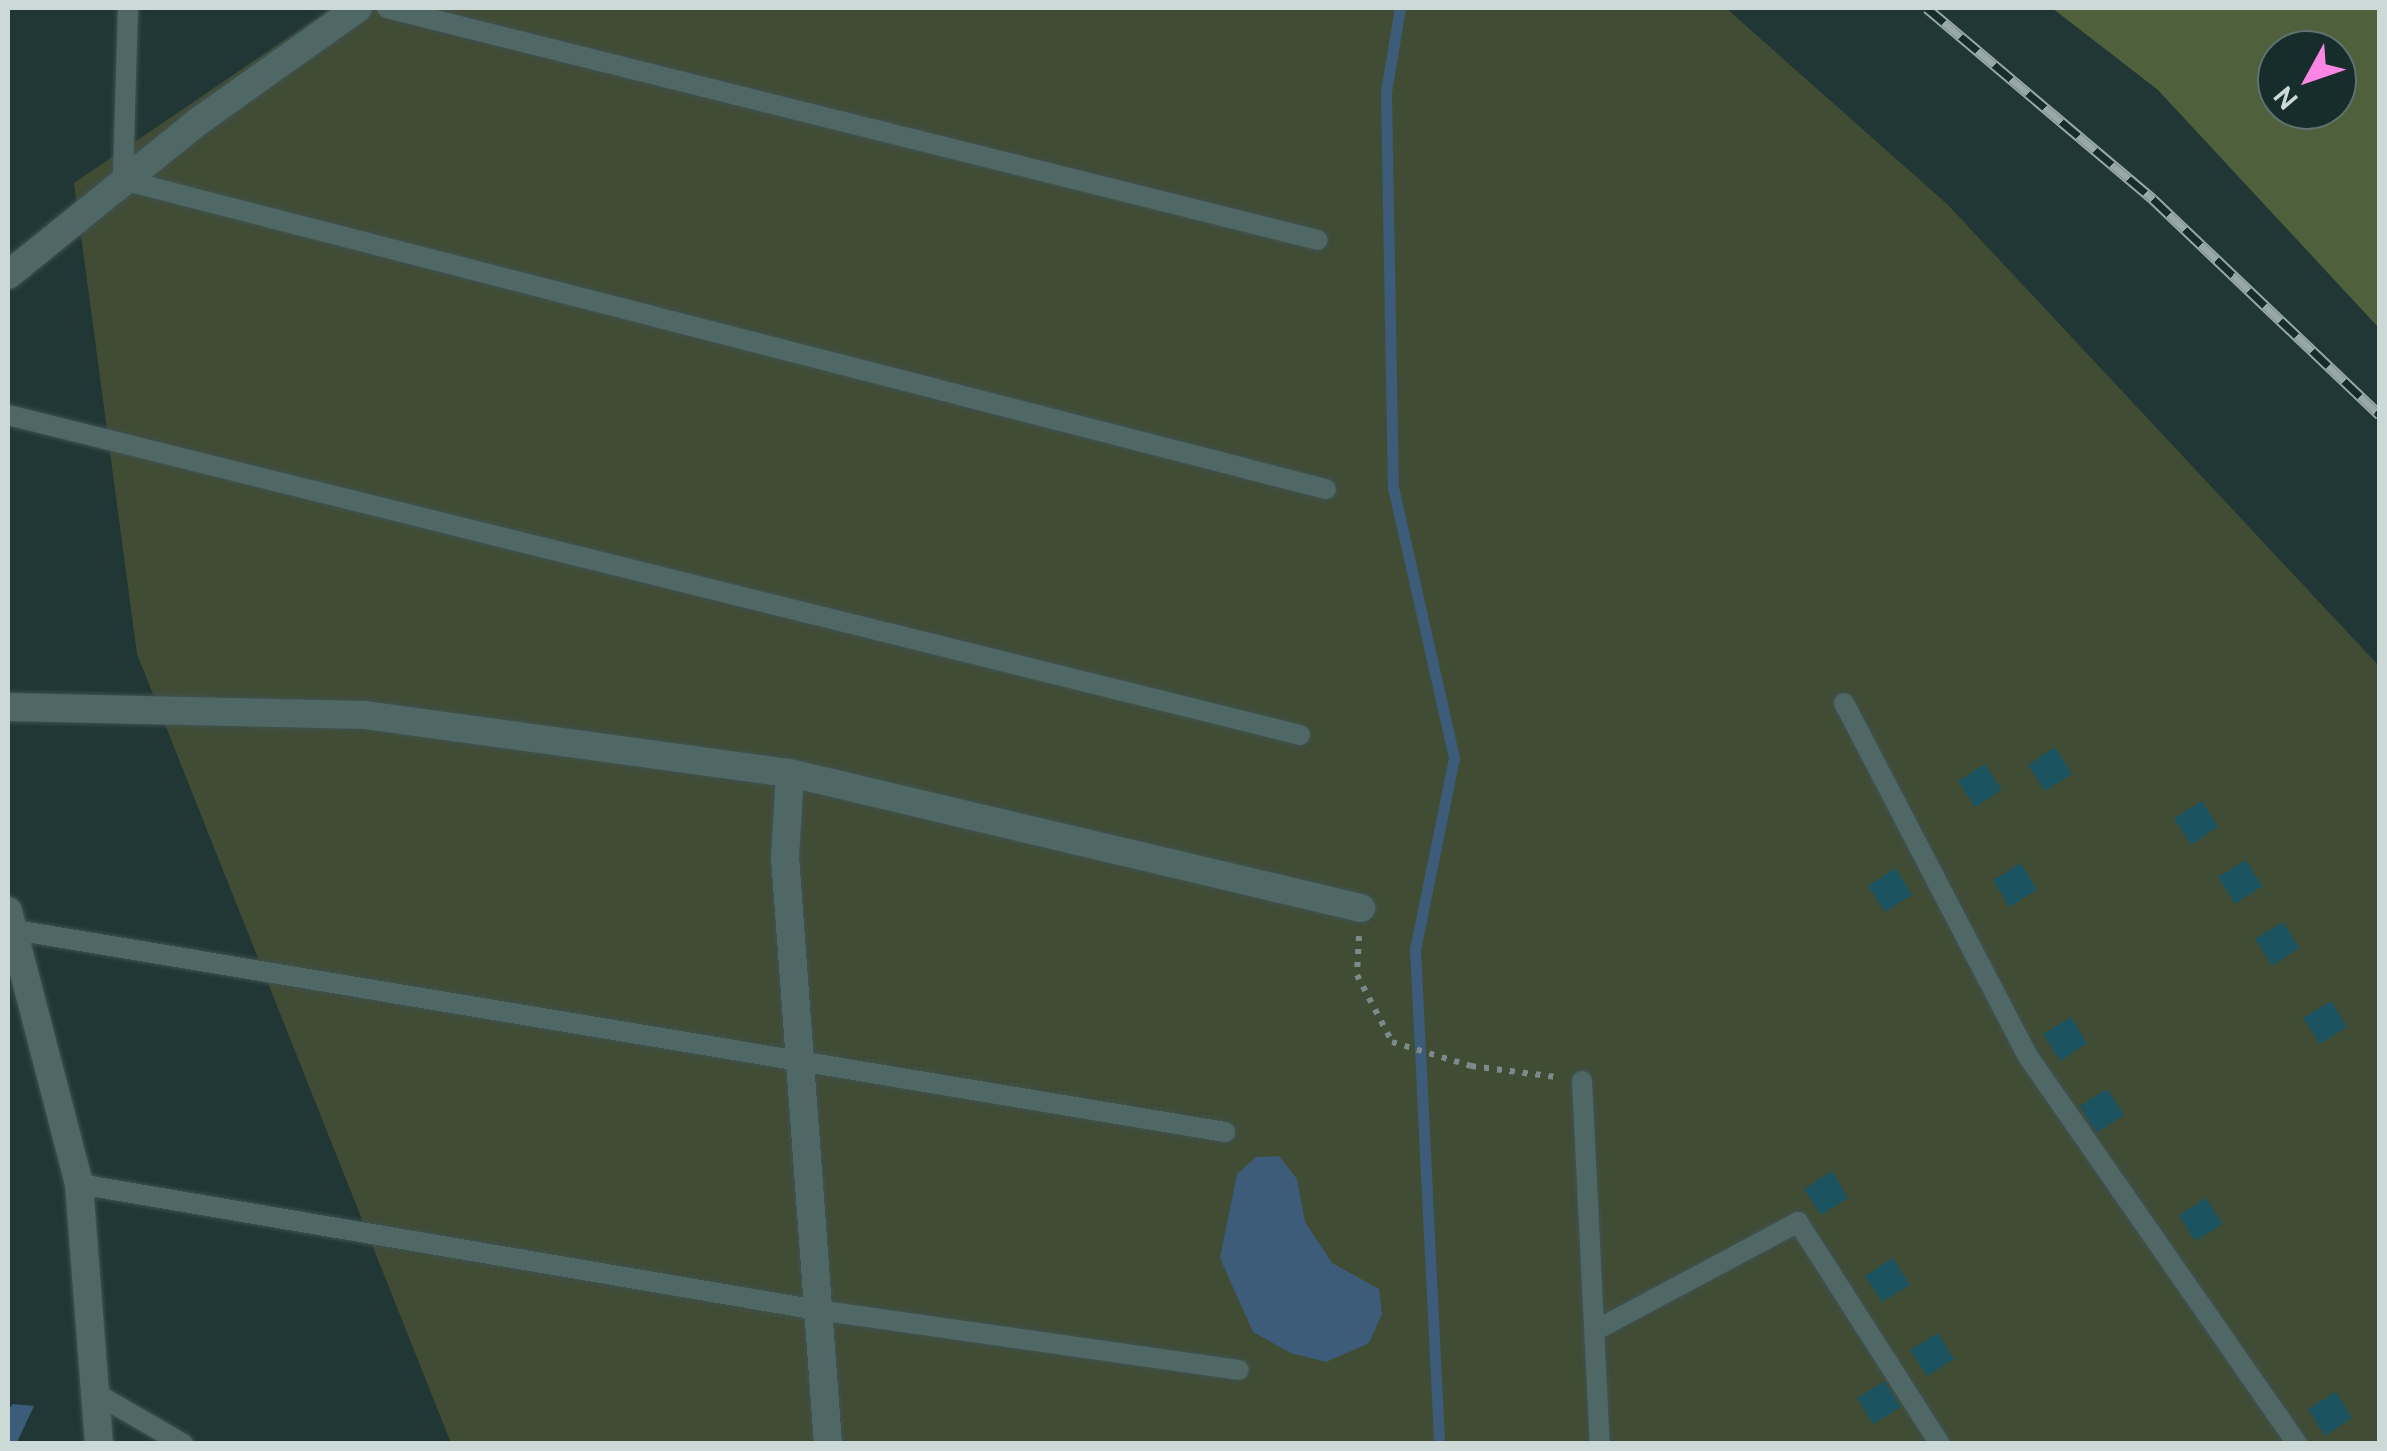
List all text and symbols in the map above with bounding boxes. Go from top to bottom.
north arrow [2257,30,2357,130]
text: N [2266,79,2305,117]

